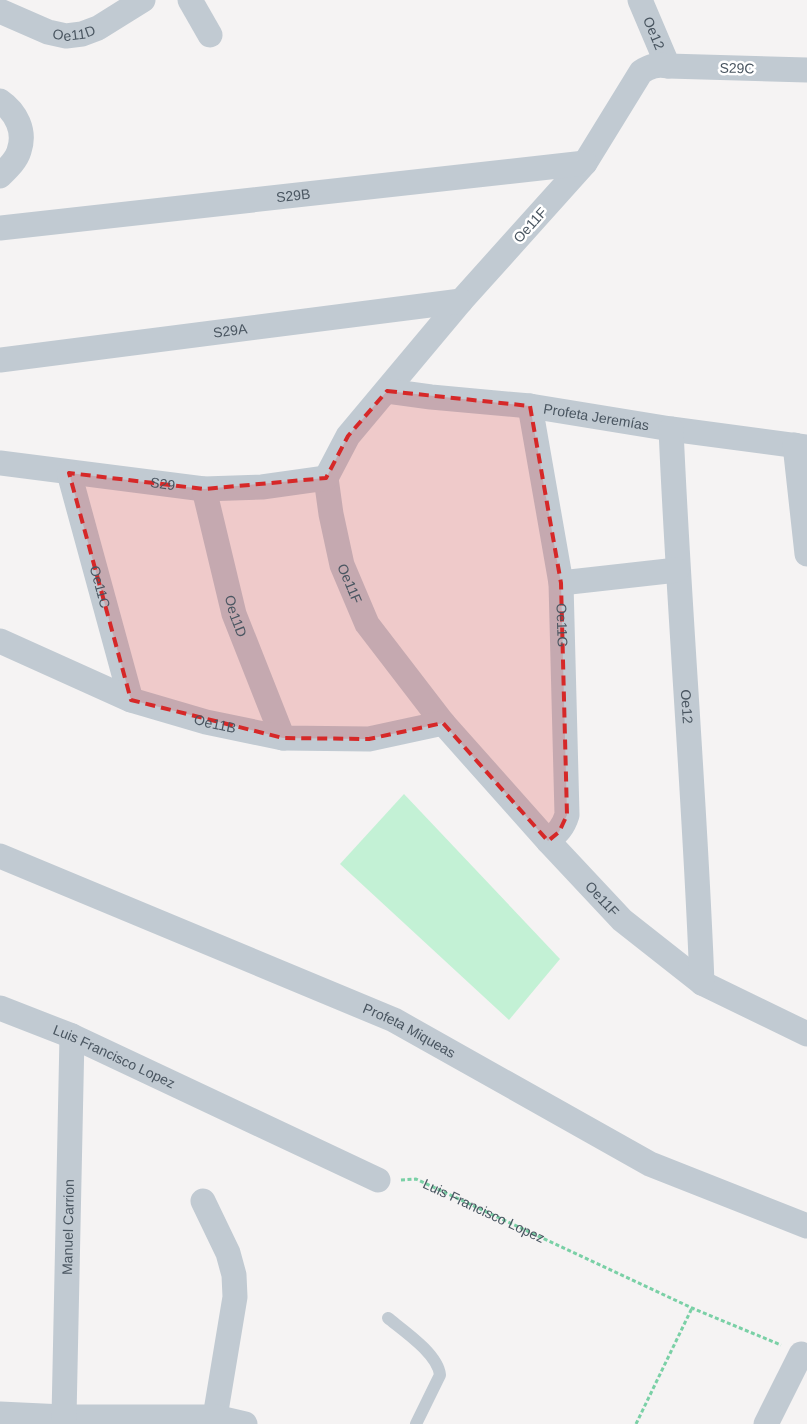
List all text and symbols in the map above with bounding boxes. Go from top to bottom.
street label: Oe12 [640,14,668,52]
street label: Oe11D [51,22,98,44]
street label: S29C [719,60,755,76]
street label: S29B [275,186,311,205]
street label: Oe11F [510,204,550,246]
street label: S29A [212,320,249,341]
street label: Profeta Jeremías [542,400,650,433]
street label: S29 [149,474,176,493]
street label: Oe11F [334,561,365,606]
street label: Oe11C [87,564,114,610]
street label: Oe11D [222,593,250,639]
street label: Oe11G [554,603,571,648]
street label: Oe12 [678,689,696,724]
street label: Oe11B [192,711,237,736]
street label: Oe11F [582,878,622,920]
street label: Profeta Miqueas [361,1000,458,1061]
street label: Luis Francisco Lopez [51,1021,178,1091]
street label: Luis Francisco Lopez [421,1175,547,1246]
street label: Manuel Carrion [59,1179,77,1275]

